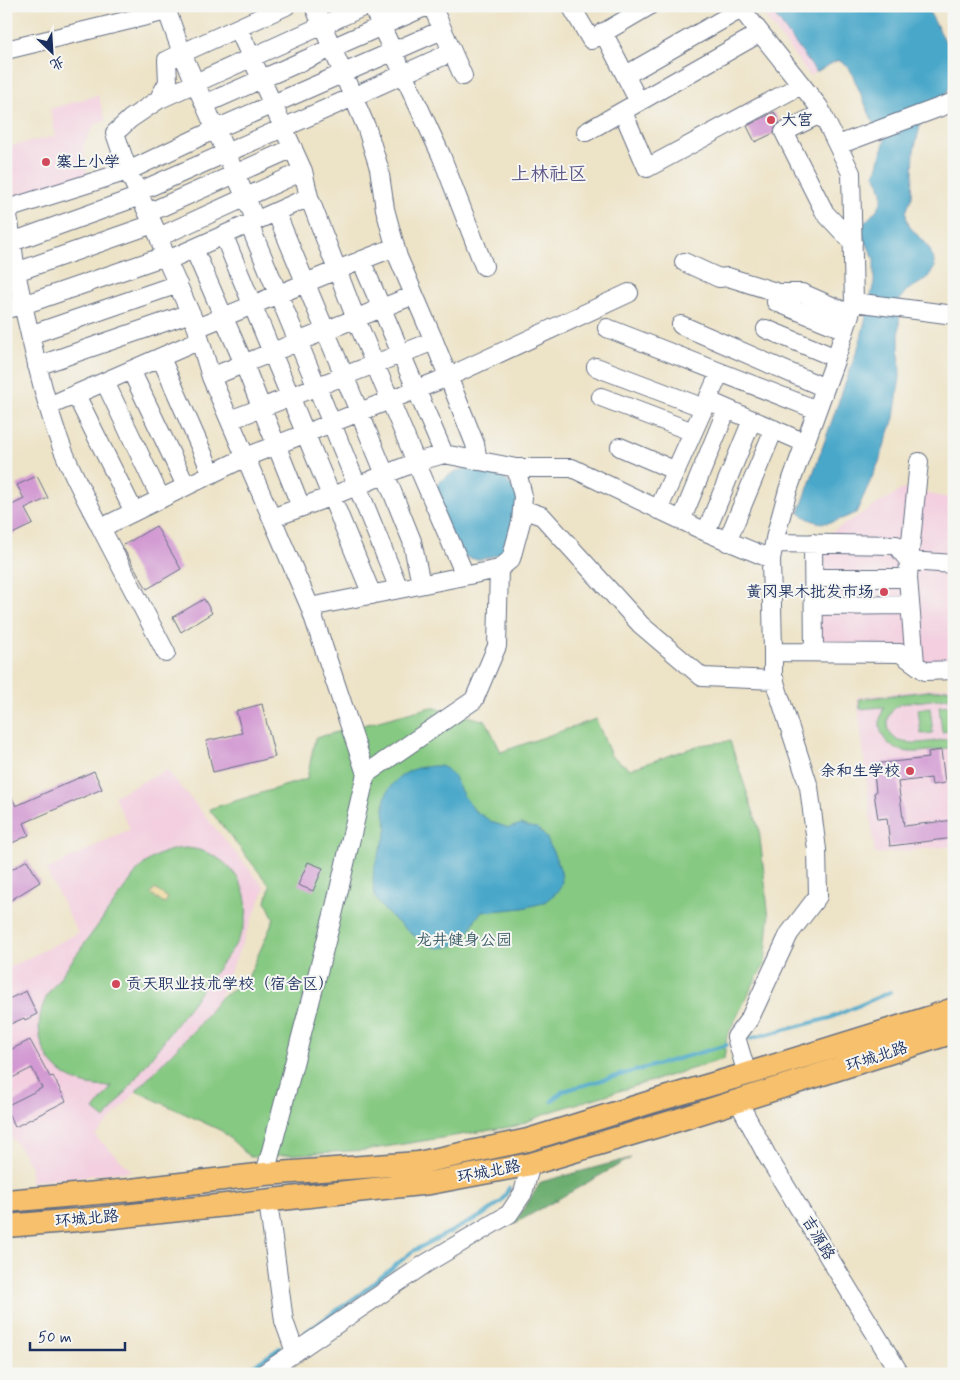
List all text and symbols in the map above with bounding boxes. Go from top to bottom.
north arrow [28,28,78,78]
text: 北 [47,52,67,74]
place label: 大宫 [781,110,813,131]
marker: 大宫 [765,114,777,126]
place label: 寨上小学 [56,152,120,173]
marker: 寨上小学 [40,156,52,168]
district label: 上林社区 [511,162,587,187]
place label: 黄冈果木批发市场 [746,582,874,603]
marker: 黄冈果木批发市场 [878,586,890,598]
place label: 余和生学校 [820,761,900,782]
marker: 余和生学校 [904,765,916,777]
park label: 龙井健身公园 [416,930,512,951]
place label: 贡天职业技术学校（宿舍区） [126,974,334,995]
marker: 贡天职业技术学校（宿舍区） [110,978,122,990]
street label: 环城北路 [843,1037,911,1077]
street label: 环城北路 [456,1156,522,1188]
street label: 环城北路 [54,1206,120,1232]
street label: 吉源路 [797,1212,839,1264]
scale bar [30,1320,125,1352]
text: 50 m [38,1328,72,1348]

